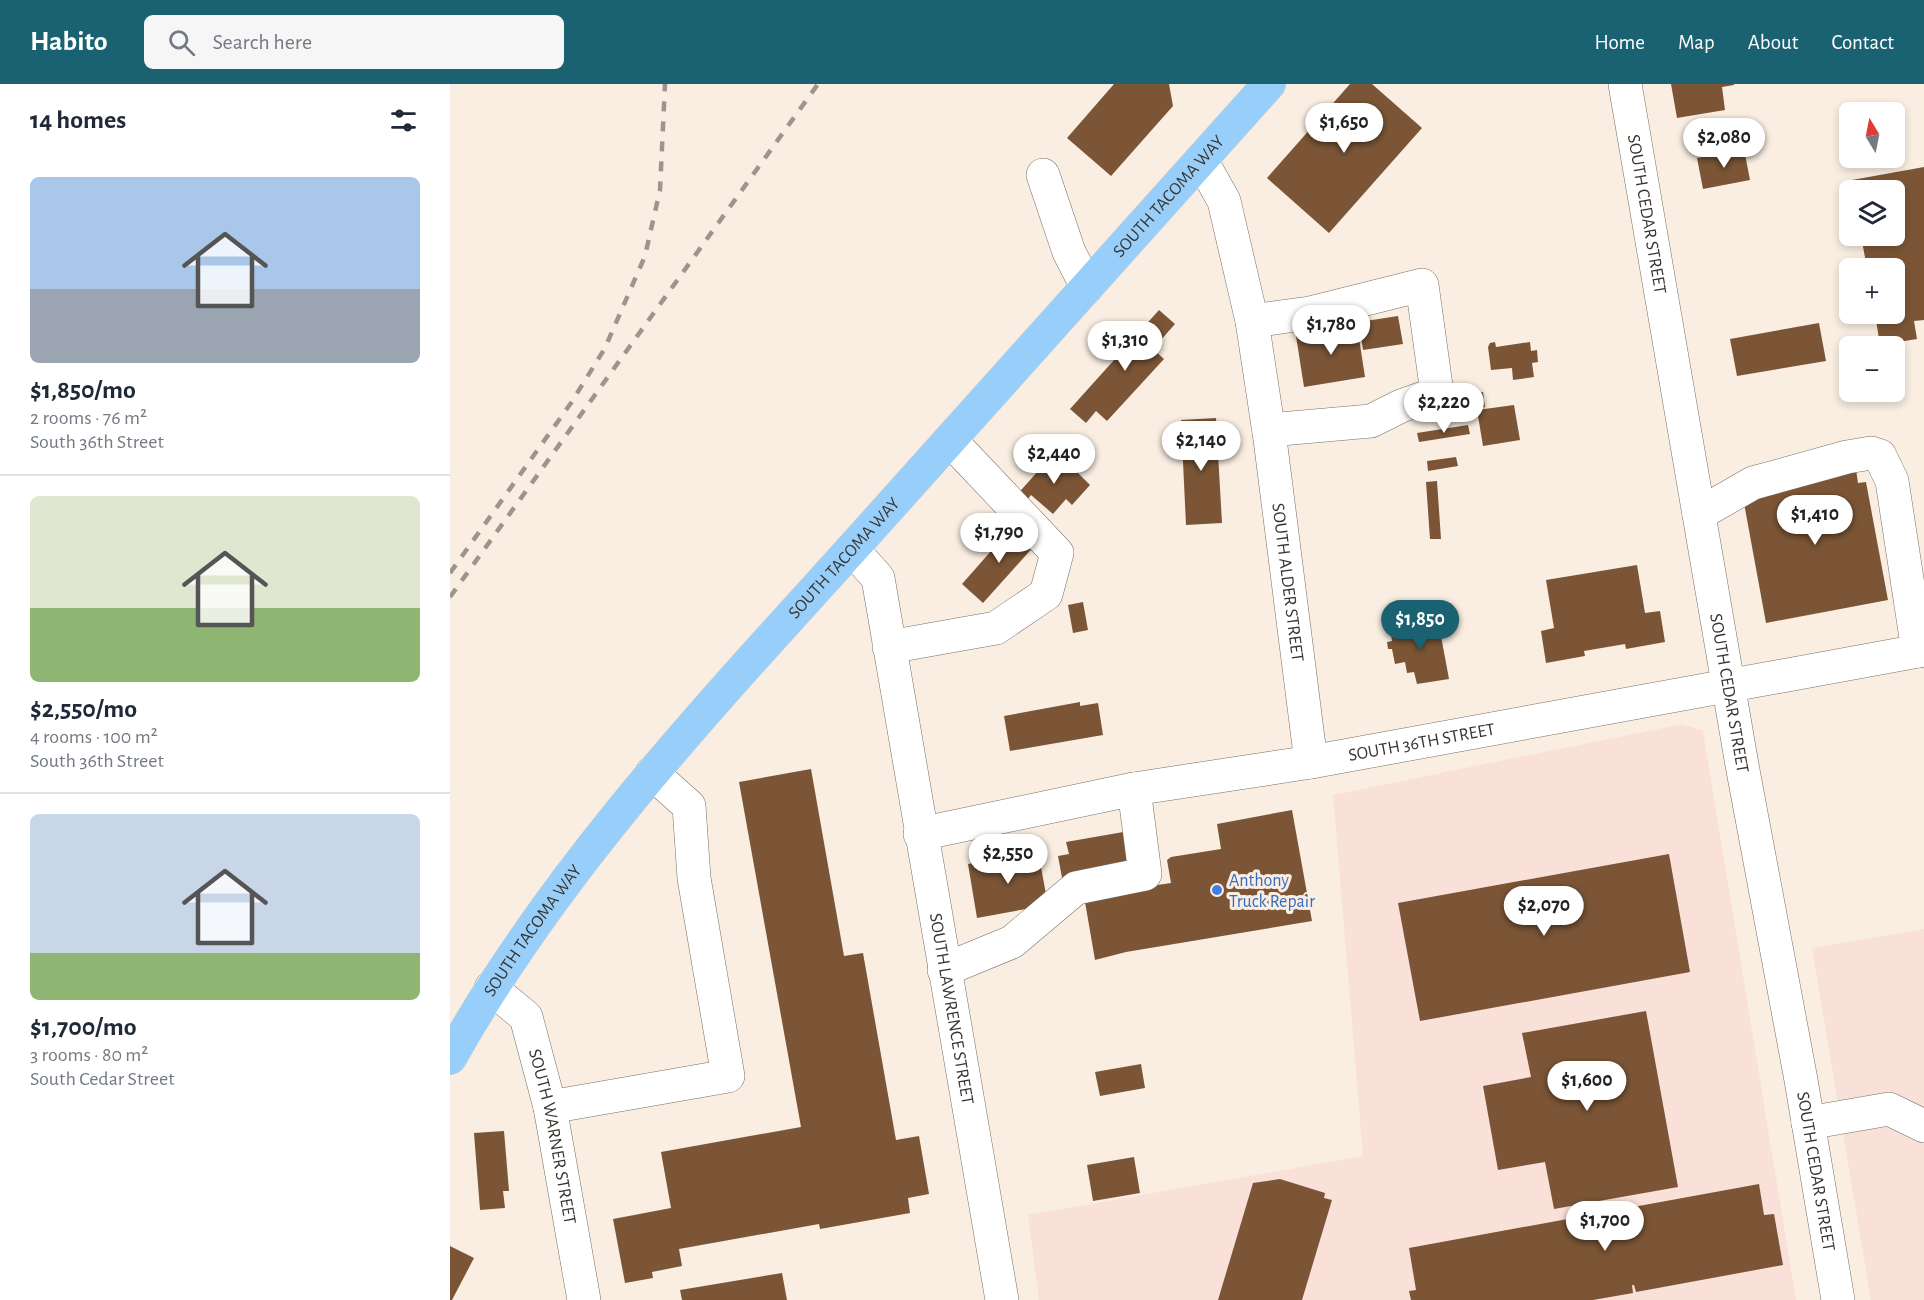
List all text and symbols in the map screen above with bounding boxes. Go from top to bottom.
search box [144,15,564,69]
icon: search [165,26,198,59]
text: Habito [30,28,108,56]
text: Search here [213,31,312,53]
text: Home [1594,32,1645,53]
text: Map [1678,32,1715,53]
text: About [1748,32,1798,53]
text: Contact [1831,32,1894,53]
north arrow [1839,102,1905,168]
map controls [1839,102,1905,402]
pin: $1,650 [1295,103,1393,154]
icon: filters [387,104,420,137]
text: 14 homes [30,107,126,133]
text: $1,650 [1319,112,1369,132]
pin: $2,080 [1675,118,1773,169]
text: $2,080 [1697,127,1751,147]
street label: SOUTH TACOMA WAY [1110,132,1228,261]
street label: SOUTH CEDAR STREET [1624,133,1669,296]
button: layers [1839,180,1905,246]
icon: home [171,216,279,324]
button: + [1839,258,1905,324]
pin: $1,780 [1282,305,1380,356]
text: $1,780 [1306,314,1356,334]
pin: $1,310 [1076,321,1174,372]
text: $1,310 [1101,330,1149,350]
button: − [1839,336,1905,402]
text: $1,850/mo [30,377,136,403]
pin: $2,220 [1395,383,1493,434]
text: $2,220 [1418,392,1470,412]
text: 2 rooms · 76 m² [30,408,147,428]
pin: $2,140 [1152,421,1250,472]
text: $2,140 [1176,430,1226,450]
text: South 36th Street [30,432,164,452]
pin: $2,440 [1005,434,1103,485]
text: $2,440 [1027,443,1081,463]
street label: SOUTH TACOMA WAY [785,494,904,622]
pin: $1,410 [1766,495,1864,546]
street label: SOUTH ALDER STREET [1268,502,1306,663]
text: $1,410 [1791,504,1839,524]
pin: $1,790 [950,513,1048,564]
text: $1,790 [974,522,1024,542]
icon: home [171,535,279,643]
pin: $1,850 [1371,600,1469,651]
text: $1,850 [1395,609,1445,629]
street label: SOUTH CEDAR STREET [1706,612,1751,775]
text: $2,550/mo [30,696,137,722]
street label: SOUTH 36TH STREET [1347,721,1497,765]
text: 4 rooms · 100 m² [30,727,158,747]
text: South 36th Street [30,751,164,771]
pin: $2,550 [959,834,1057,885]
text: $2,550 [983,843,1033,863]
icon: home [171,853,279,961]
street label: SOUTH TACOMA WAY [481,861,586,1000]
place label: Anthony Truck Repair [1229,872,1315,911]
marker: Anthony Truck Repair [1210,883,1224,897]
pin: $2,070 [1495,886,1593,937]
text: $2,070 [1518,895,1570,915]
street label: SOUTH LAWRENCE STREET [926,912,976,1106]
text: $1,700/mo [30,1014,137,1040]
text: 3 rooms · 80 m² [30,1045,148,1065]
street label: SOUTH WARNER STREET [525,1047,579,1226]
pin: $1,600 [1538,1061,1636,1112]
text: South Cedar Street [30,1069,175,1089]
text: $1,600 [1561,1070,1613,1090]
street label: SOUTH CEDAR STREET [1793,1090,1838,1253]
pin: $1,700 [1556,1201,1654,1252]
text: $1,700 [1580,1210,1630,1230]

